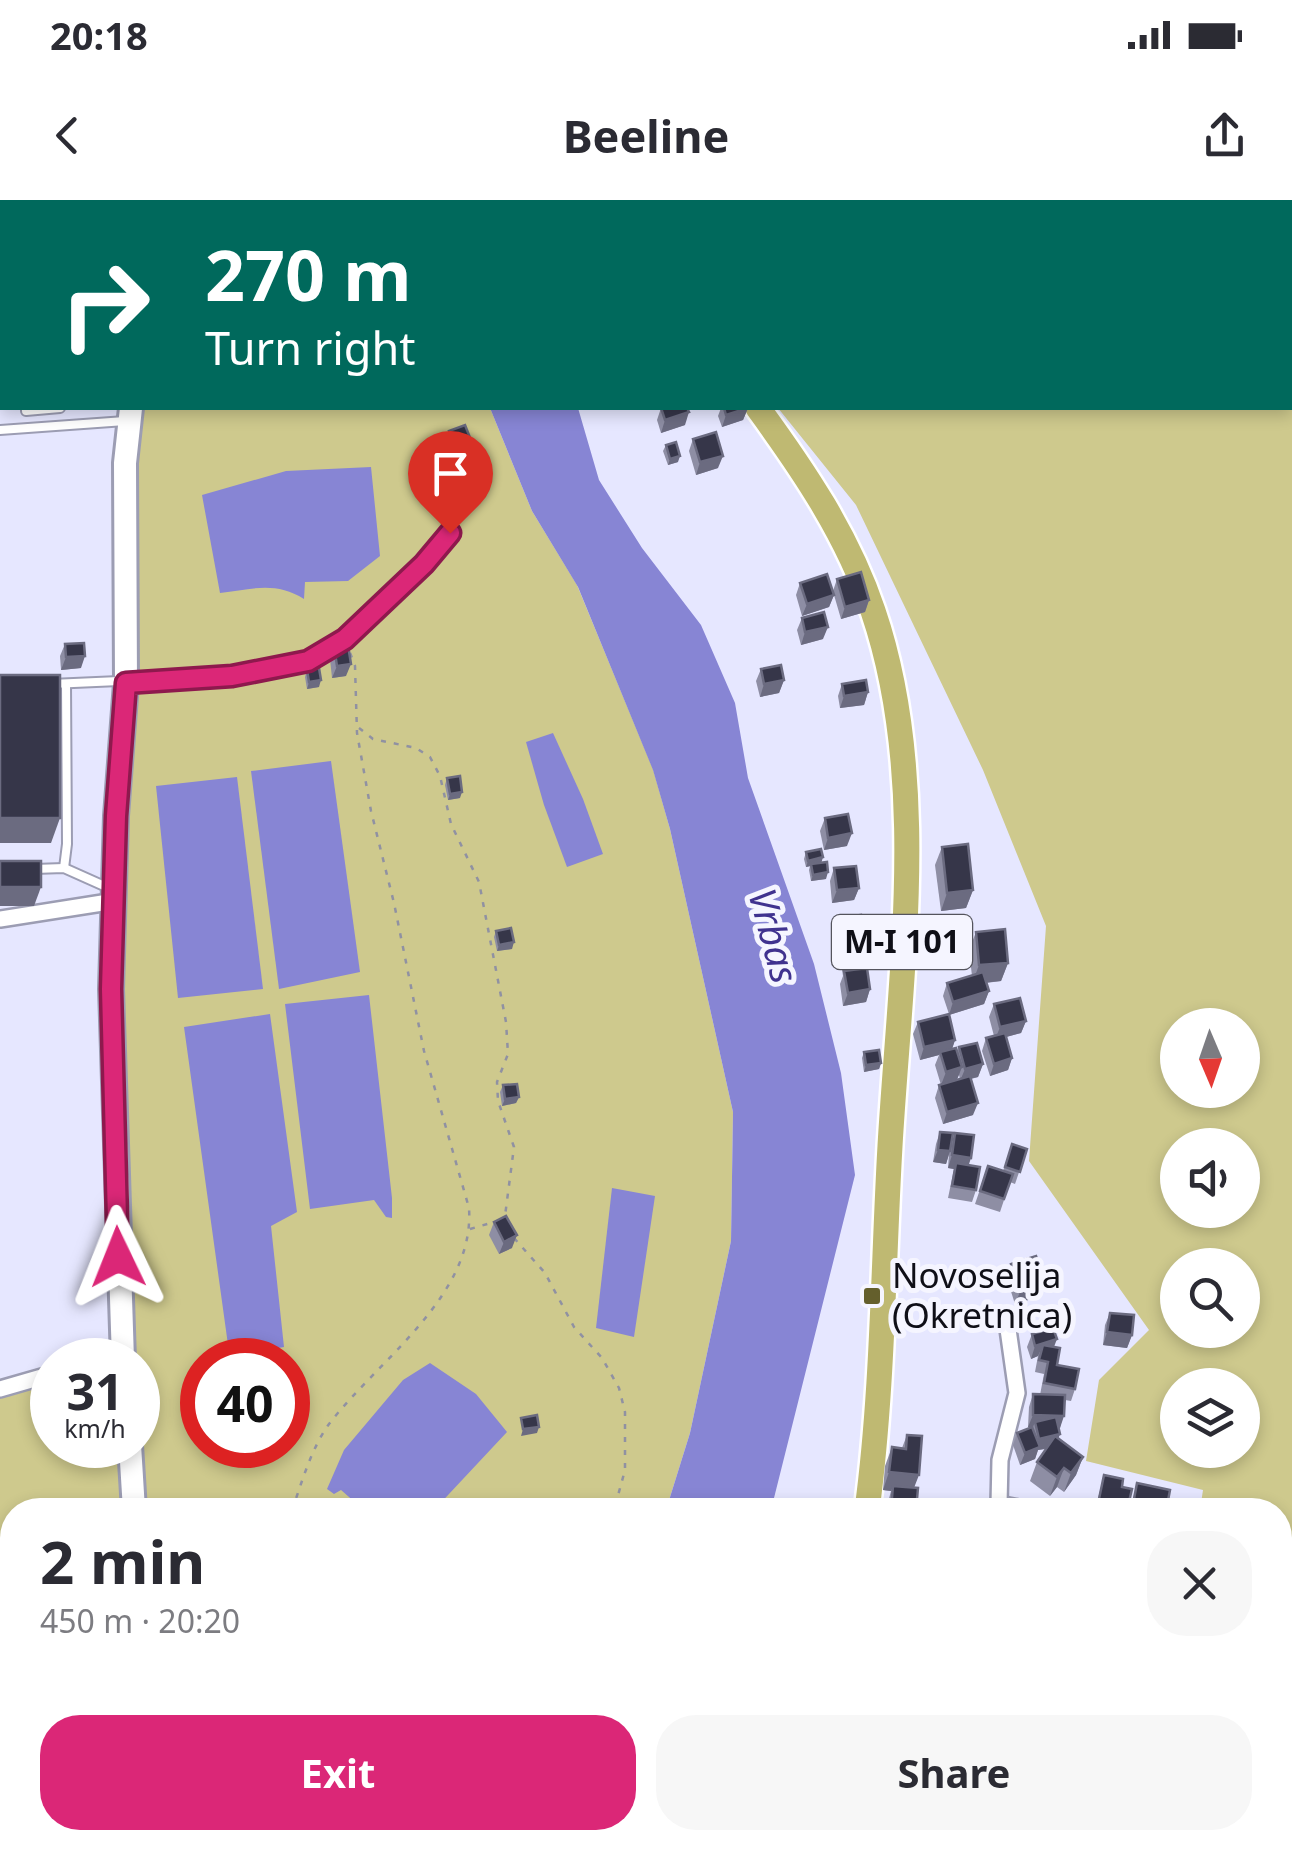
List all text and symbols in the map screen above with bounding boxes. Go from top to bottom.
text: 20:18 [50,9,148,61]
text: Beeline [563,105,729,166]
icon: back [40,108,95,163]
icon: share [1197,108,1252,163]
text: 270 m [205,226,412,322]
icon: right [40,240,170,370]
text: Turn right [205,317,416,378]
pin [408,431,493,534]
icon: arrive [423,446,478,501]
water label: Vrbas [737,883,812,988]
road number: M-I 101 [832,915,972,969]
north arrow [1160,1008,1260,1108]
map controls [1160,1008,1260,1468]
button: sound [1160,1128,1260,1228]
position arrow [66,1205,170,1309]
button: search [1160,1248,1260,1348]
place label: Novoselija (Okretnica) [892,1251,1072,1338]
marker: Novoselija (Okretnica) [861,1285,883,1307]
speed limit sign: 40 [180,1338,310,1468]
text: 31 [66,1357,124,1425]
button: layers [1160,1368,1260,1468]
text: km/h [64,1411,126,1445]
text: 2 min [40,1520,205,1602]
button: close [1147,1531,1252,1636]
text: 450 m · 20:20 [40,1599,240,1642]
button: Exit [40,1715,636,1830]
button: Share [656,1715,1252,1830]

